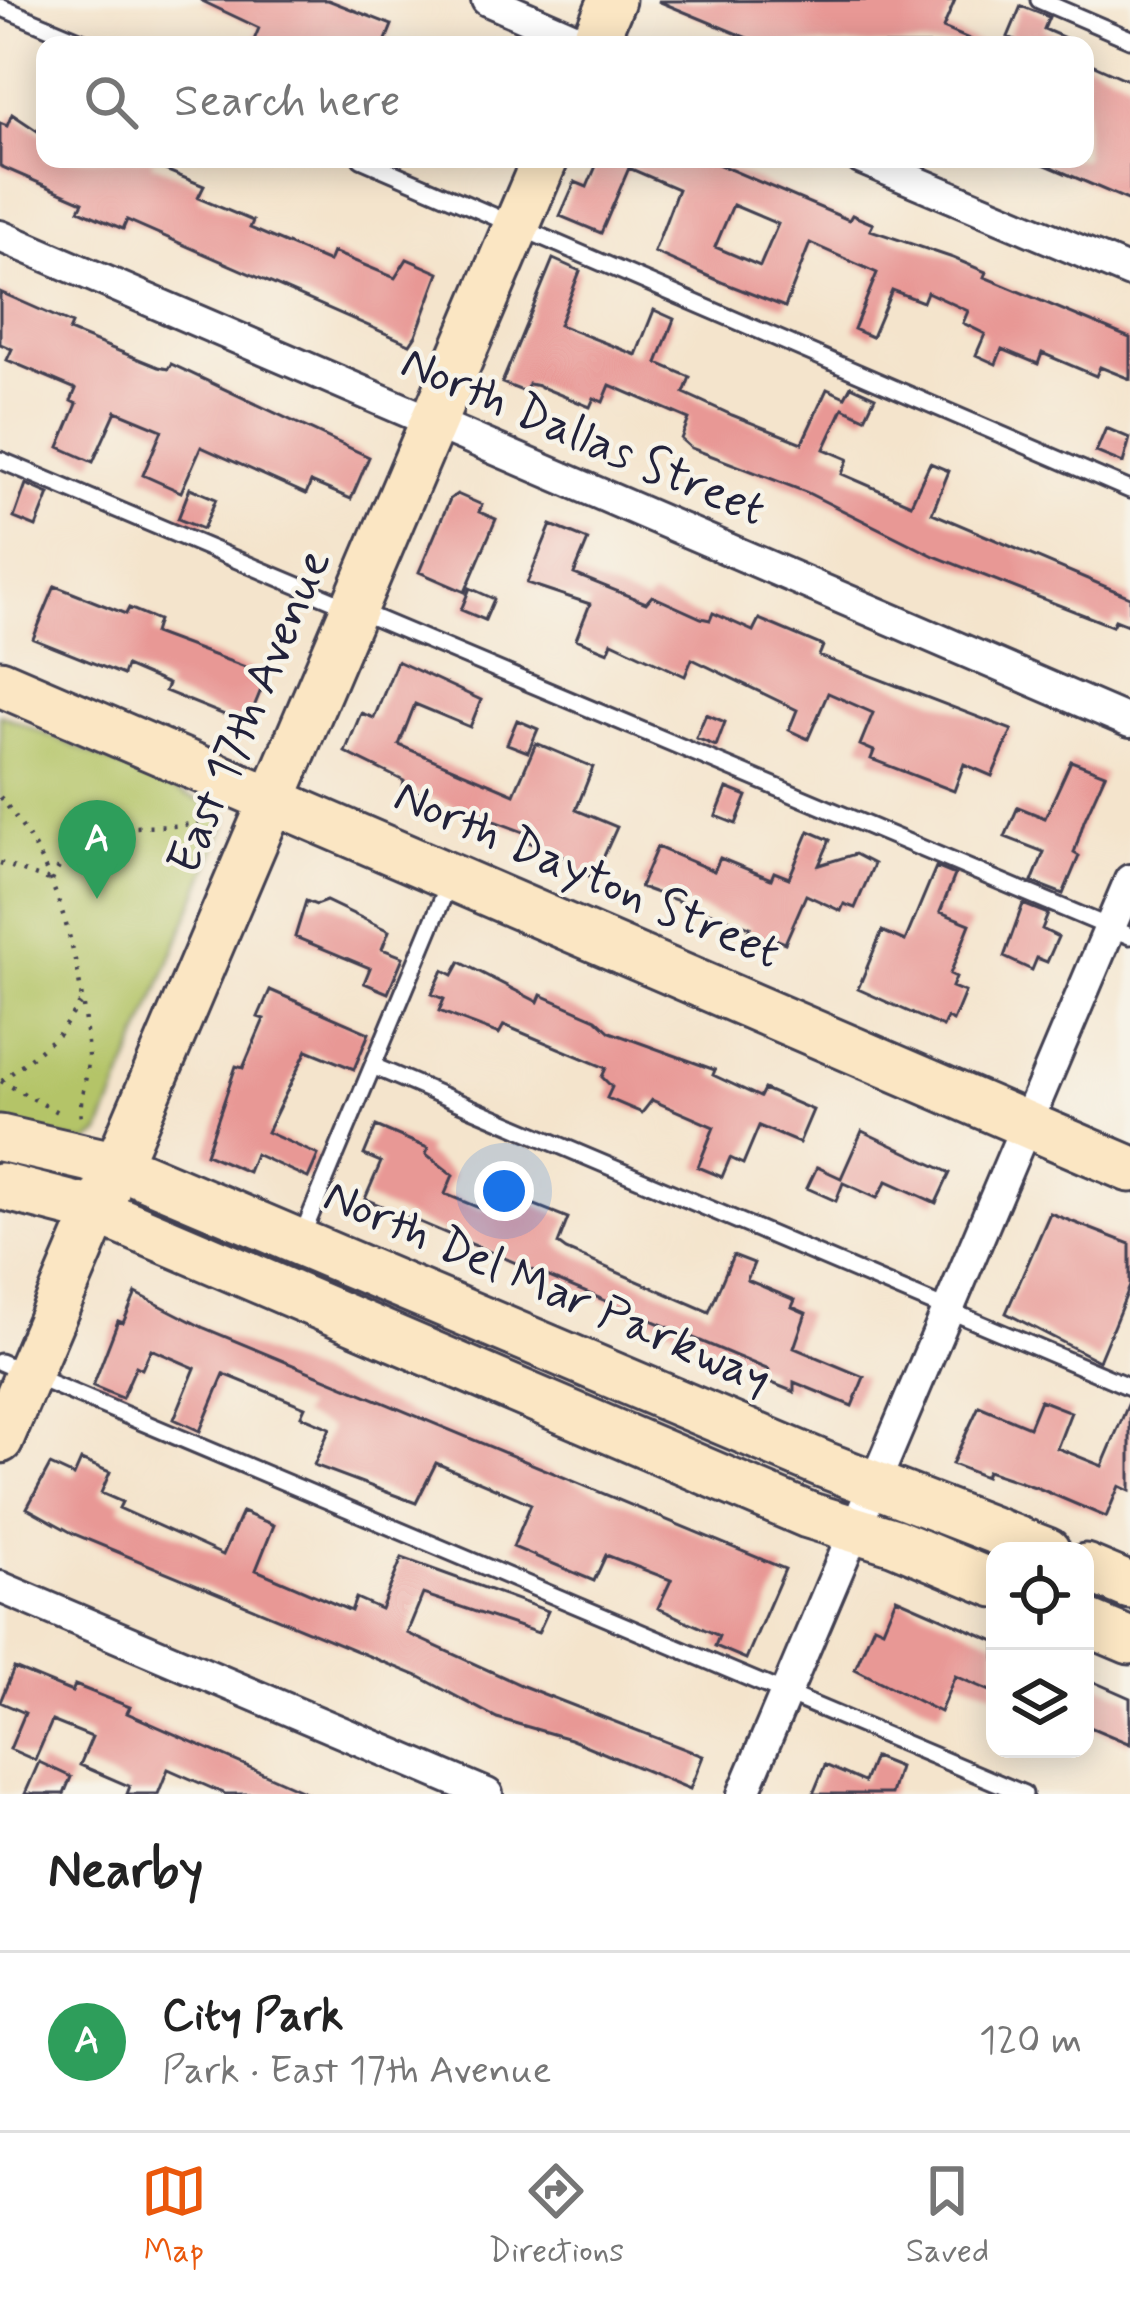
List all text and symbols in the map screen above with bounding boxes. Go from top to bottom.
search box [36,36,1094,168]
icon: search [78,69,144,135]
text: Search here [174,73,401,132]
street label: North Dallas Street [391,332,775,542]
street label: East 17th Avenue [153,540,347,884]
street label: North Dayton Street [384,765,790,985]
pin: A [58,800,136,899]
your location [474,1161,534,1221]
street label: North Del Mar Parkway [314,1165,780,1411]
map controls [986,1542,1094,1758]
button: locate [986,1542,1094,1650]
button: layers [986,1650,1094,1758]
text: Nearby [48,1839,203,1905]
text: City Park [162,1987,343,2046]
text: A [74,2016,100,2067]
text: 120 m [979,2016,1082,2067]
text: Park · East 17th Avenue [162,2046,552,2097]
tab: Map [141,2158,207,2274]
tab: Directions [488,2158,624,2274]
tab: Saved [906,2158,989,2274]

